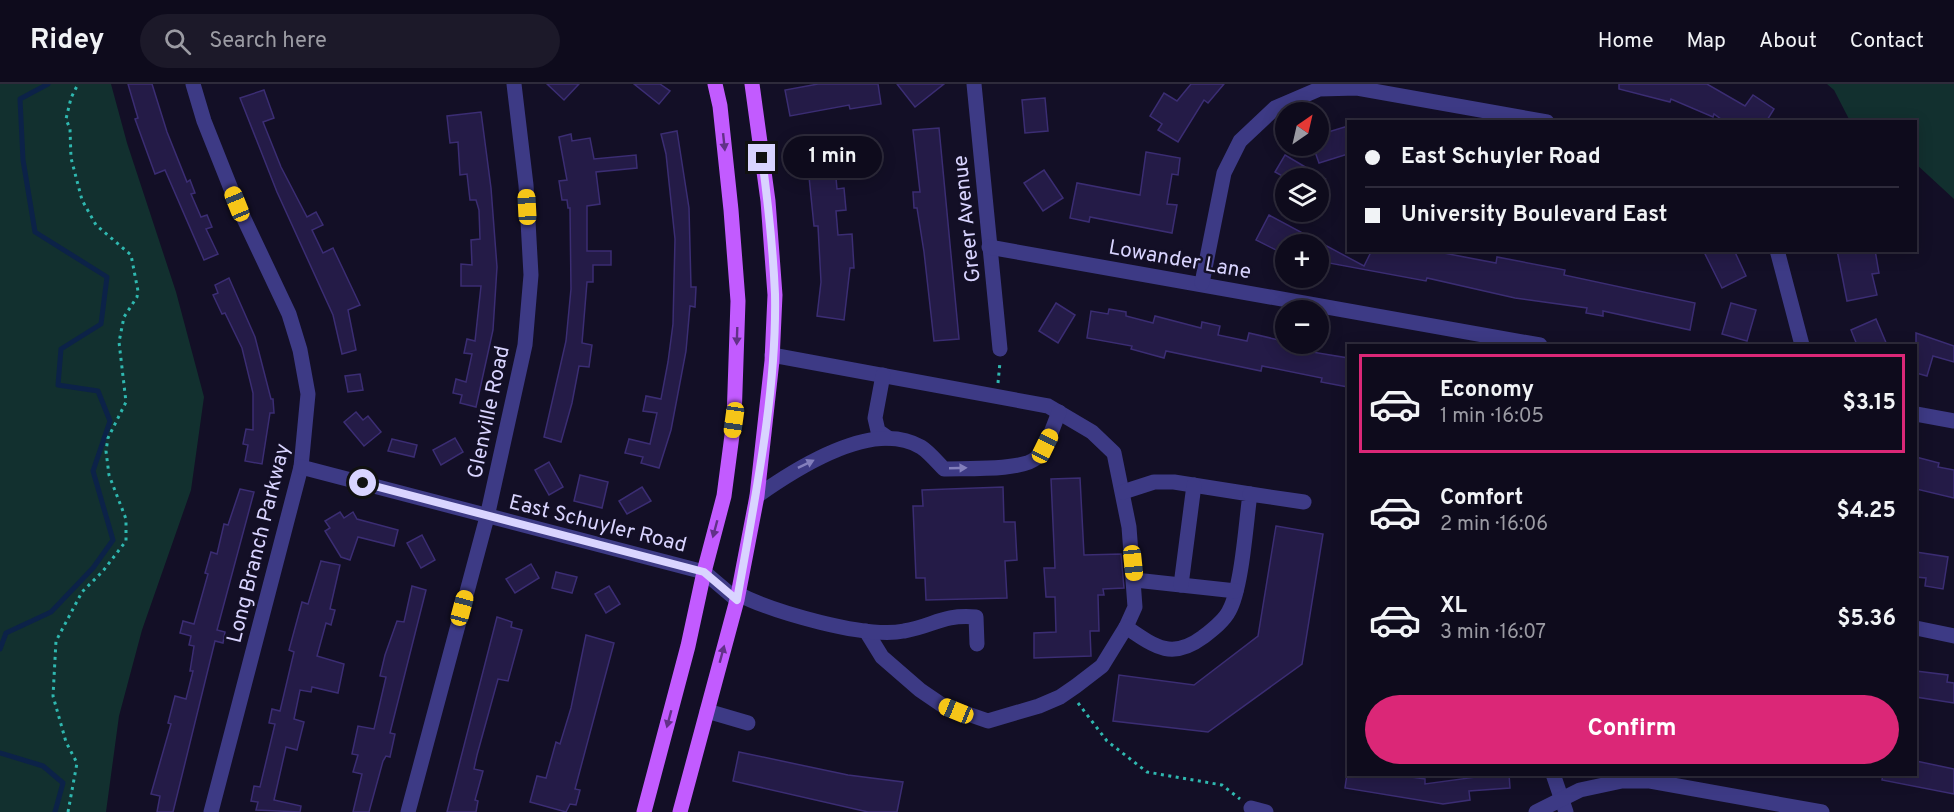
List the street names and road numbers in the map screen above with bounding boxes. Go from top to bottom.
street label: Greer Avenue [947,154,988,284]
street label: Lowander Lane [1106,235,1253,286]
street label: Glenville Road [462,343,517,481]
street label: Long Branch Parkway [222,441,297,646]
street label: East Schuyler Road [506,489,689,560]

